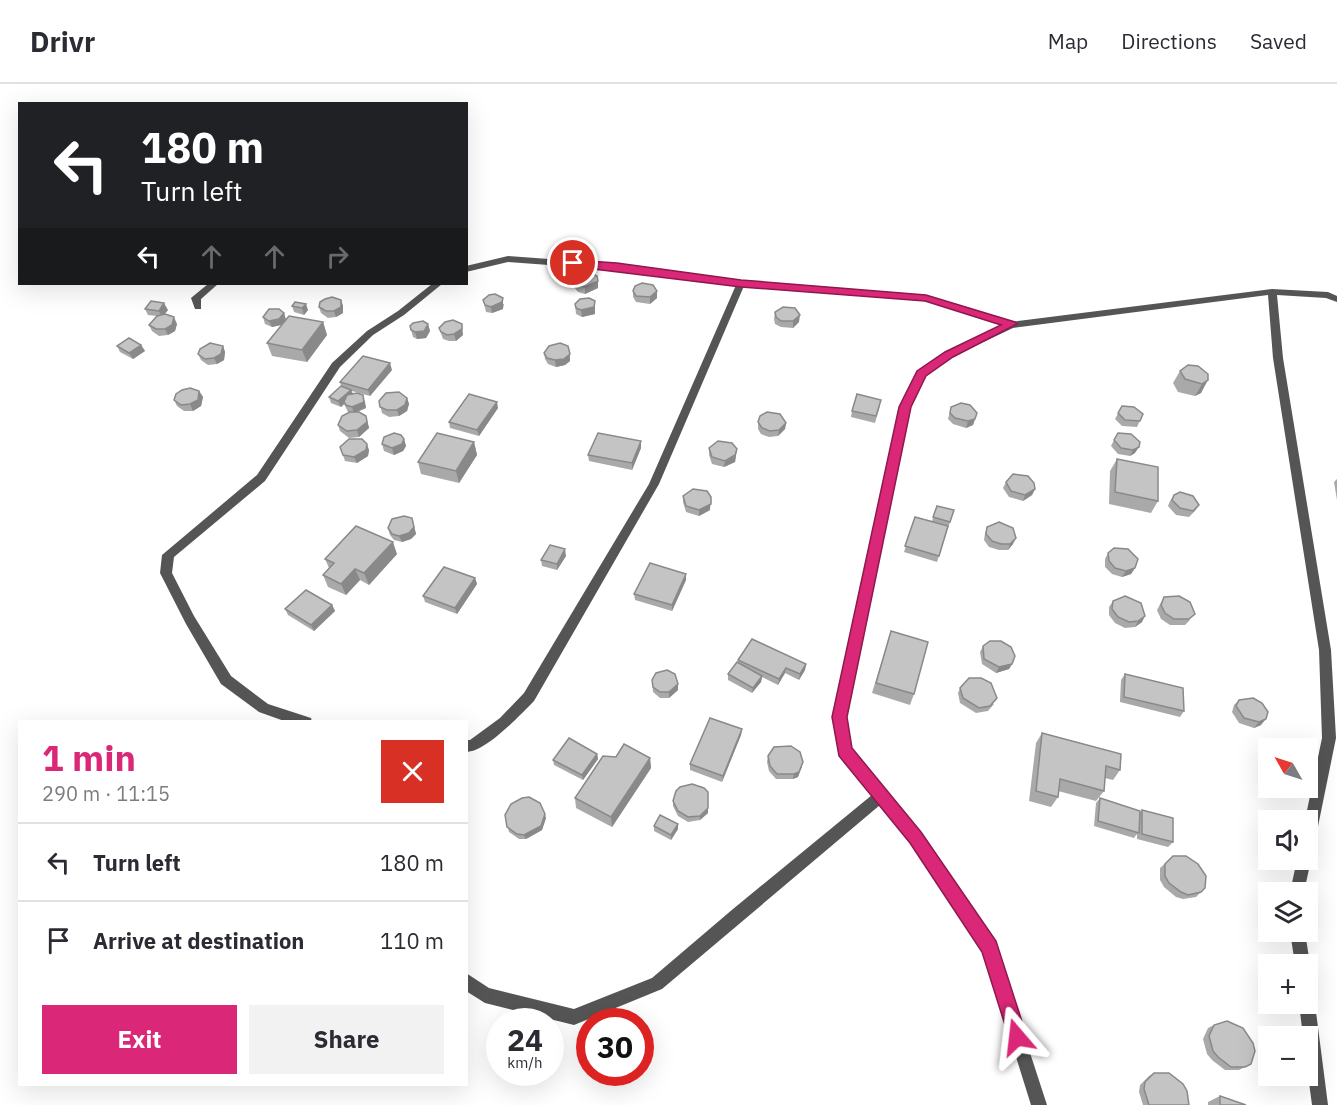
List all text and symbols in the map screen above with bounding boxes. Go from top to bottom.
text: Drivr [30,23,95,60]
text: Map [1048,27,1088,55]
text: Directions [1121,27,1217,55]
text: Saved [1250,27,1307,55]
text: 180 m [141,120,264,175]
icon: left [42,126,120,204]
text: Turn left [141,173,242,208]
pin [547,237,598,288]
icon: left [132,240,165,273]
icon: ahead [195,240,228,273]
icon: ahead [258,240,291,273]
icon: right [321,240,354,273]
icon: arrive [556,246,589,279]
text: 1 min [42,734,136,781]
north arrow [1258,738,1318,798]
map controls [1258,738,1318,1086]
button: close [381,740,444,803]
text: 290 m · 11:15 [42,780,170,807]
button: sound [1258,810,1318,870]
icon: left [42,846,75,879]
text: Turn left [93,848,181,877]
text: 180 m [380,848,444,877]
button: layers [1258,882,1318,942]
icon: arrive [42,924,75,957]
text: Arrive at destination [93,926,304,955]
text: 110 m [380,926,444,955]
button: + [1258,954,1318,1014]
button: Exit [42,1005,237,1074]
button: Share [249,1005,444,1074]
position arrow [985,1005,1049,1069]
speed limit sign: 30 [576,1008,654,1086]
text: 24 [507,1020,543,1059]
button: − [1258,1026,1318,1086]
text: km/h [507,1053,543,1072]

